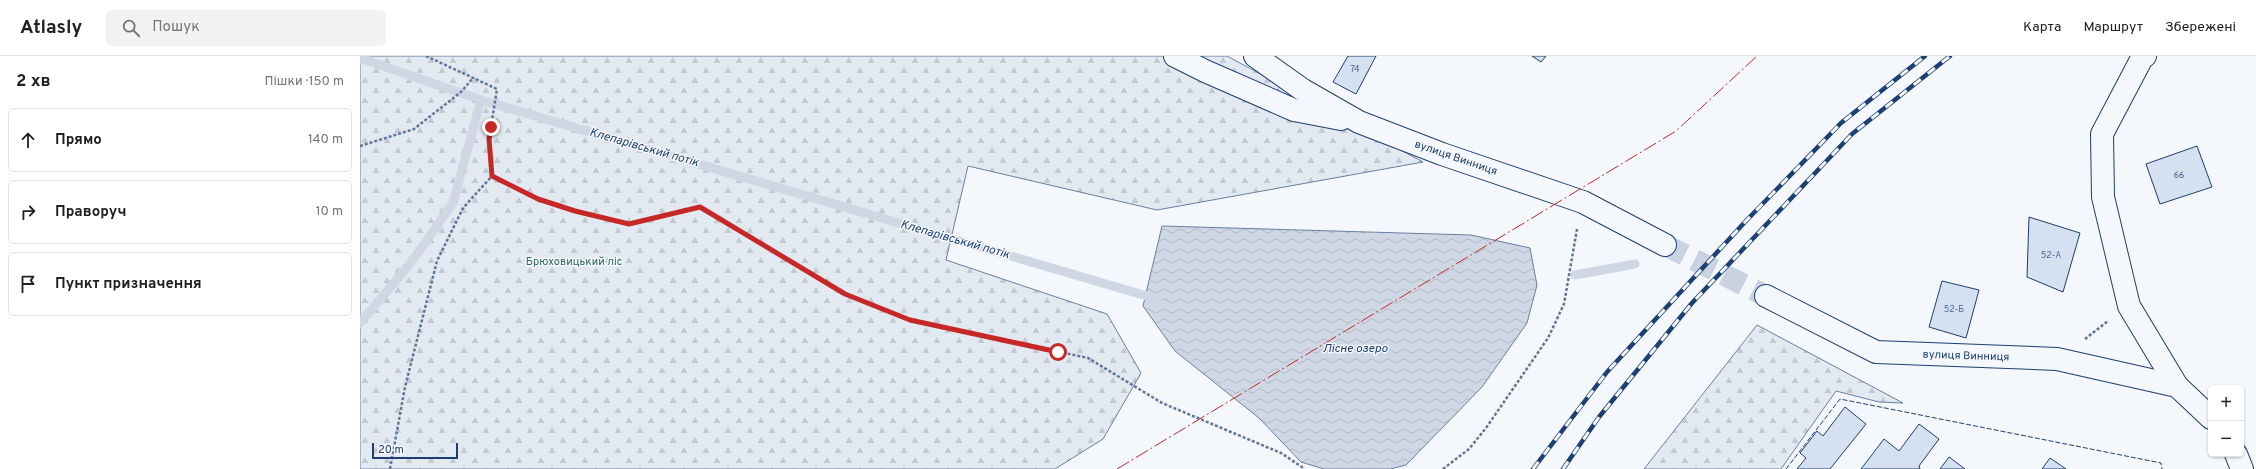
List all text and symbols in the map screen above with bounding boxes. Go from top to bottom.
search box [106,10,386,46]
text: Atlasly [20,16,82,40]
icon: search [120,17,142,39]
text: Пошук [152,18,200,37]
text: Карта [2023,19,2061,36]
text: Маршрут [2083,19,2143,36]
text: Збережені [2165,19,2236,36]
house number: 74 [1350,64,1360,75]
text: 2 хв [16,71,51,93]
text: Пішки · 150 m [265,74,344,90]
route end [482,118,500,136]
water label: Клепарівський потік [587,125,701,171]
icon: ahead [17,129,39,151]
text: Прямо [55,131,102,150]
text: 140 m [308,132,343,148]
street label: вулиця Винниця [1413,137,1499,179]
house number: 66 [2174,170,2184,181]
icon: right [17,201,39,223]
text: Праворуч [55,203,126,222]
text: 10 m [316,204,343,220]
water label: Клепарівський потік [898,217,1012,263]
house number: 52-А [2041,250,2061,261]
park label: Брюховицький ліс [526,255,622,269]
icon: arrive [17,273,39,295]
text: Пункт призначення [55,275,202,294]
house number: 52-Б [1944,304,1964,315]
water label: Лісне озеро [1322,341,1388,357]
route start [1049,343,1067,361]
street label: вулиця Винниця [1922,347,2010,365]
map controls [2208,385,2244,457]
button: + [2208,385,2244,421]
button: − [2208,421,2244,457]
scale bar [372,441,458,460]
text: 20 m [378,443,404,457]

